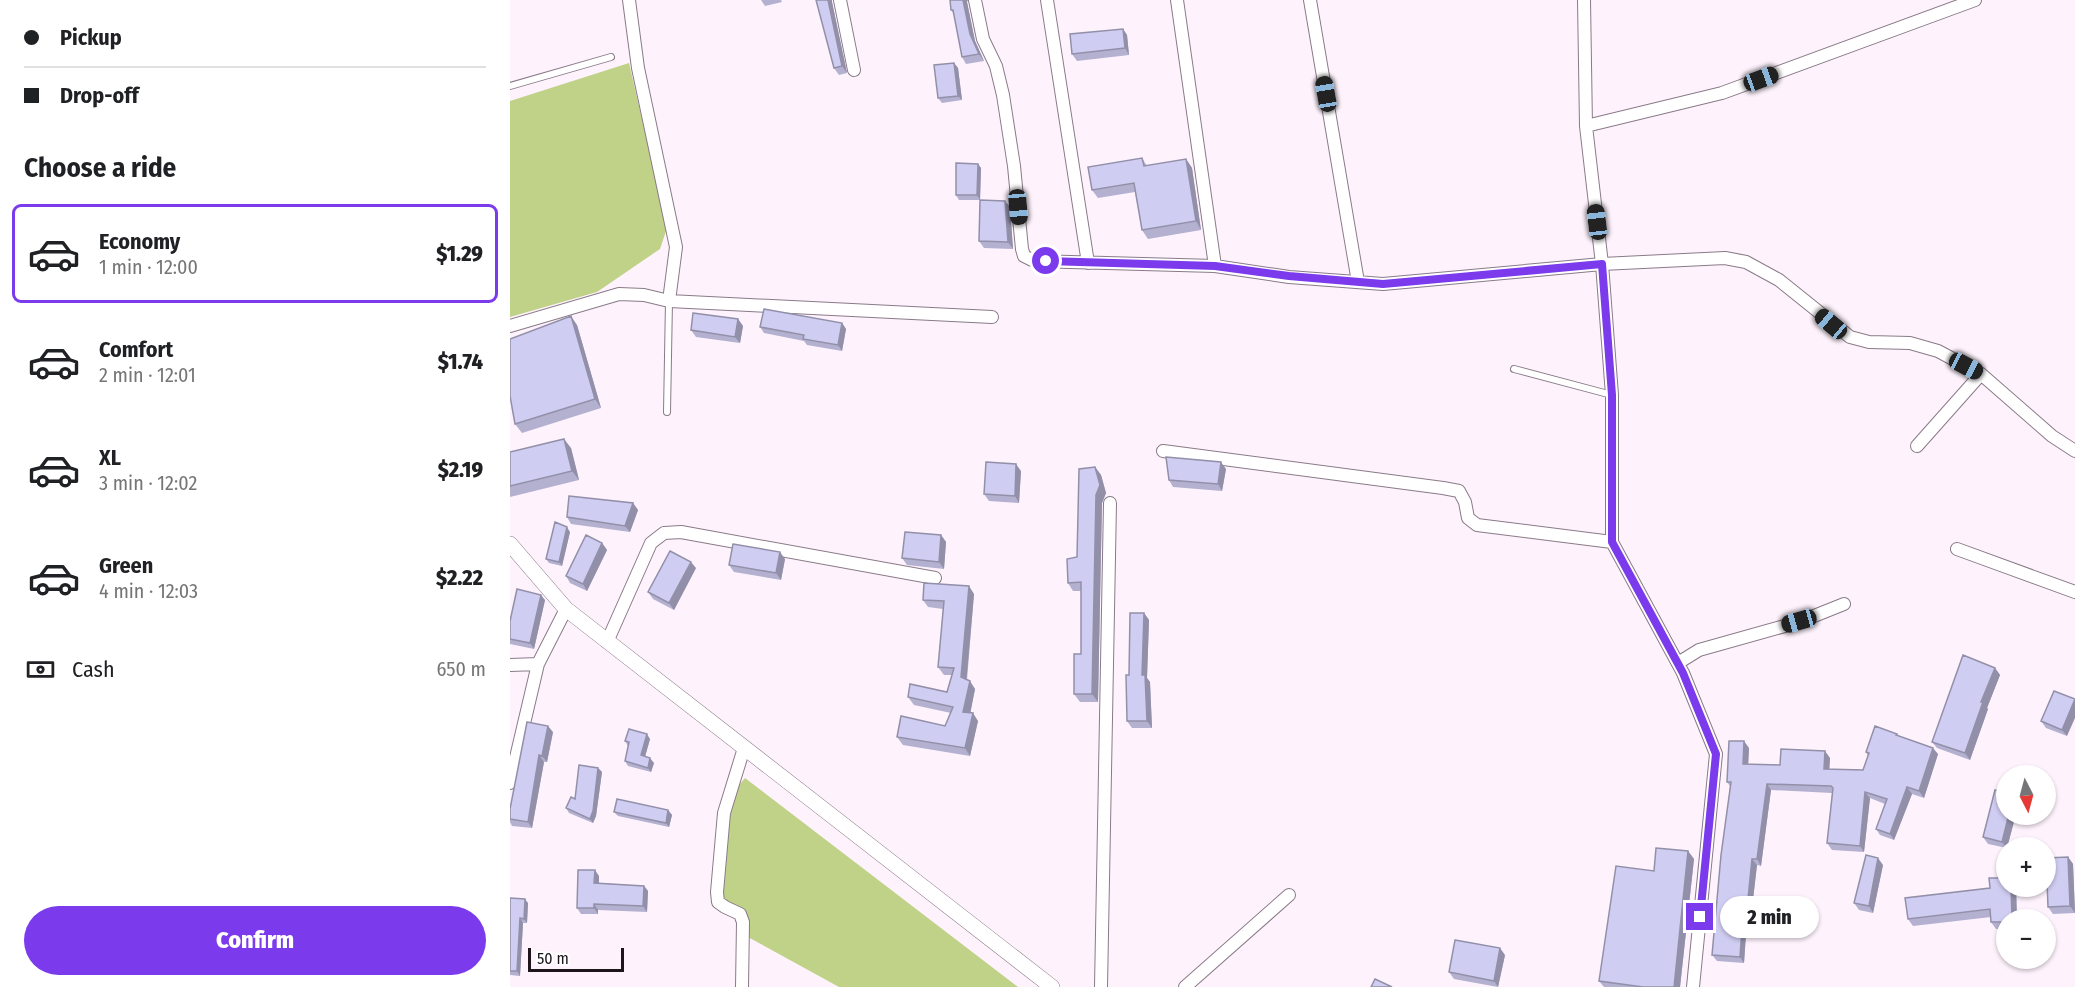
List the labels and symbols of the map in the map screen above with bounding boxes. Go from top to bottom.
car [1741,64,1781,94]
car [1314,75,1338,113]
car [1007,188,1029,226]
car [1586,203,1608,241]
route start [1032,247,1059,274]
car [1811,306,1851,342]
car [1946,350,1986,382]
car [1779,607,1819,635]
north arrow [1996,765,2056,825]
callout: 2 min [1721,896,1820,938]
route end [1686,903,1713,930]
scale bar [528,945,624,972]

